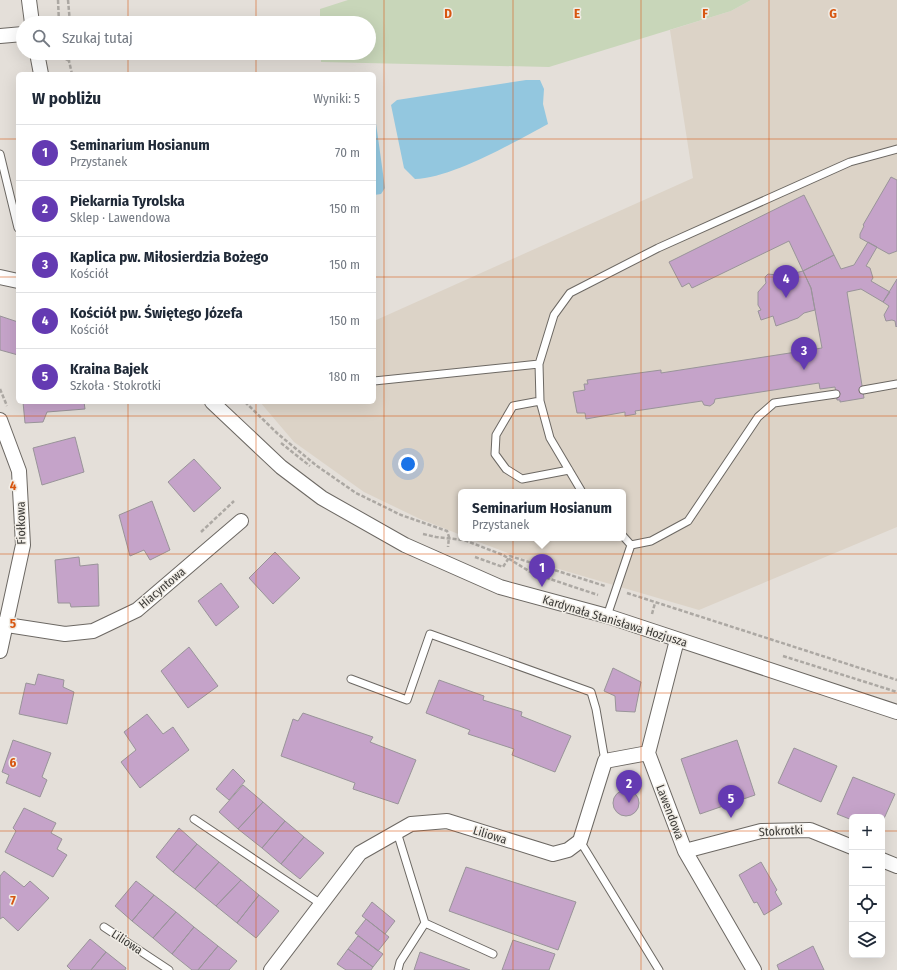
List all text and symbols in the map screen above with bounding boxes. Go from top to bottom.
text: D [444,6,452,21]
text: E [574,6,580,21]
text: F [702,6,708,21]
text: G [829,6,837,21]
search box [16,16,376,60]
icon: search [30,27,52,49]
text: Szukaj tutaj [62,29,133,47]
text: W pobliżu [32,88,101,109]
text: Wyniki: 5 [313,91,360,106]
text: Seminarium Hosianum [70,136,210,154]
text: 1 [42,145,48,160]
text: 70 m [335,145,360,160]
text: Przystanek [70,154,127,169]
text: Piekarnia Tyrolska [70,192,185,210]
text: 2 [42,201,48,216]
text: 150 m [329,201,360,216]
text: Sklep · Lawendowa [70,210,170,225]
text: Kaplica pw. Miłosierdzia Bożego [70,248,268,266]
text: 3 [42,257,48,272]
text: 150 m [329,257,360,272]
pin: 4 [773,265,799,298]
text: Kościół [70,266,109,281]
text: Kościół pw. Świętego Józefa [70,304,243,322]
text: 4 [42,313,48,328]
text: 150 m [329,313,360,328]
text: Kościół [70,322,109,337]
pin: 3 [791,337,817,370]
text: Kraina Bajek [70,360,148,378]
text: 5 [42,369,48,384]
text: 180 m [329,369,360,384]
text: Szkoła · Stokrotki [70,378,161,393]
your location [398,454,418,474]
text: 4 [10,478,17,493]
popup [458,489,626,541]
text: Seminarium Hosianum [472,499,612,517]
street label: Fiołkowa [14,501,28,545]
text: Przystanek [472,517,529,532]
pin: 1 [529,554,555,587]
street label: Hiacyntowa [136,564,188,612]
street label: Kardynała Stanisława Hozjusza [541,592,689,650]
text: 5 [10,616,16,631]
text: 6 [10,755,17,770]
pin: 2 [616,770,642,803]
street label: Lawendowa [653,783,687,841]
pin: 5 [718,785,744,818]
map controls [849,814,885,958]
button: + [849,814,885,850]
street label: Liliowa [471,823,509,847]
street label: Stokrotki [759,823,803,839]
button: − [849,850,885,886]
button: locate [849,886,885,922]
text: 7 [10,893,16,908]
button: layers [849,922,885,958]
street label: Liliowa [109,927,145,957]

